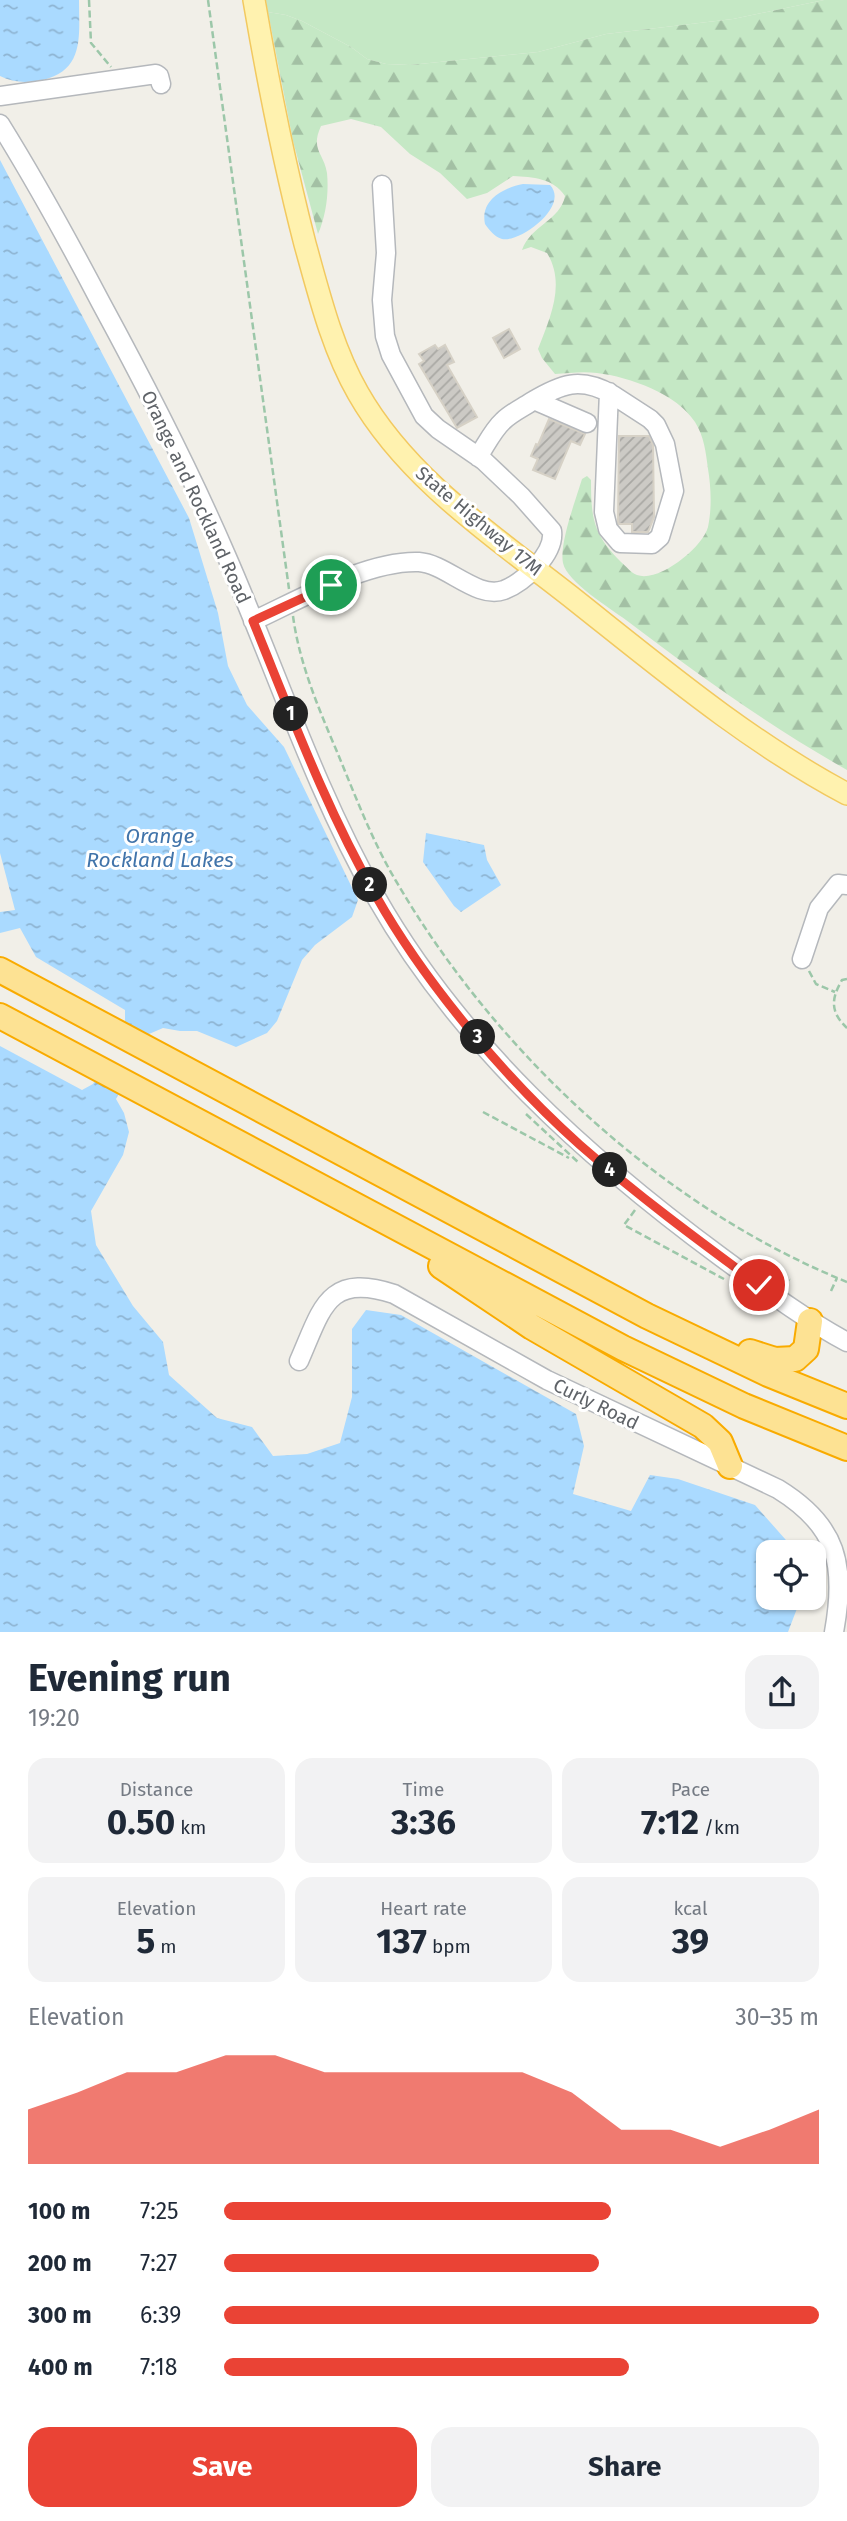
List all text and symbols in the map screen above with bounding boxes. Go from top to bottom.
street label: Orange and Rockland Road [136,387,256,607]
street label: State Highway 17M [411,461,547,581]
pin [301,555,361,615]
icon: arrive [312,566,350,604]
pin: 1 [274,696,308,732]
text: 1 [286,702,295,725]
water label: Orange Rockland Lakes [86,823,234,873]
pin: 2 [352,868,388,903]
text: 2 [365,873,374,896]
pin: 3 [461,1020,496,1054]
text: 3 [473,1025,482,1048]
pin: 4 [592,1152,628,1188]
text: 4 [604,1158,615,1181]
pin [729,1255,789,1315]
icon: check [740,1266,778,1304]
street label: Curly Road [549,1373,643,1435]
map controls [756,1540,826,1610]
button: locate [756,1540,826,1610]
text: Evening run [28,1655,231,1701]
button: share [745,1655,819,1729]
text: 19:20 [28,1704,80,1732]
text: Distance [120,1778,193,1801]
text: Time [403,1778,444,1801]
text: Pace [671,1778,710,1801]
text: 0.50 [107,1801,175,1843]
text: 3:36 [391,1801,456,1843]
text: 7:12 [641,1801,699,1843]
text: km [175,1816,206,1839]
text: /km [699,1816,740,1839]
text: Elevation [117,1897,196,1920]
text: Heart rate [380,1897,467,1920]
text: kcal [673,1897,708,1920]
text: 5 [136,1920,155,1962]
text: 137 [376,1920,427,1962]
text: 39 [672,1920,709,1962]
text: m [155,1935,177,1958]
text: bpm [427,1935,471,1958]
text: Elevation [28,2003,124,2031]
text: 30–35 m [735,2003,819,2031]
text: 100 m [28,2197,90,2225]
text: 7:25 [140,2197,179,2225]
text: 200 m [28,2249,92,2277]
text: 7:27 [140,2249,177,2277]
text: 300 m [28,2301,92,2329]
text: 6:39 [140,2301,181,2329]
text: 400 m [28,2353,93,2381]
text: 7:18 [140,2353,177,2381]
button: Save [28,2427,417,2507]
button: Share [431,2427,819,2507]

